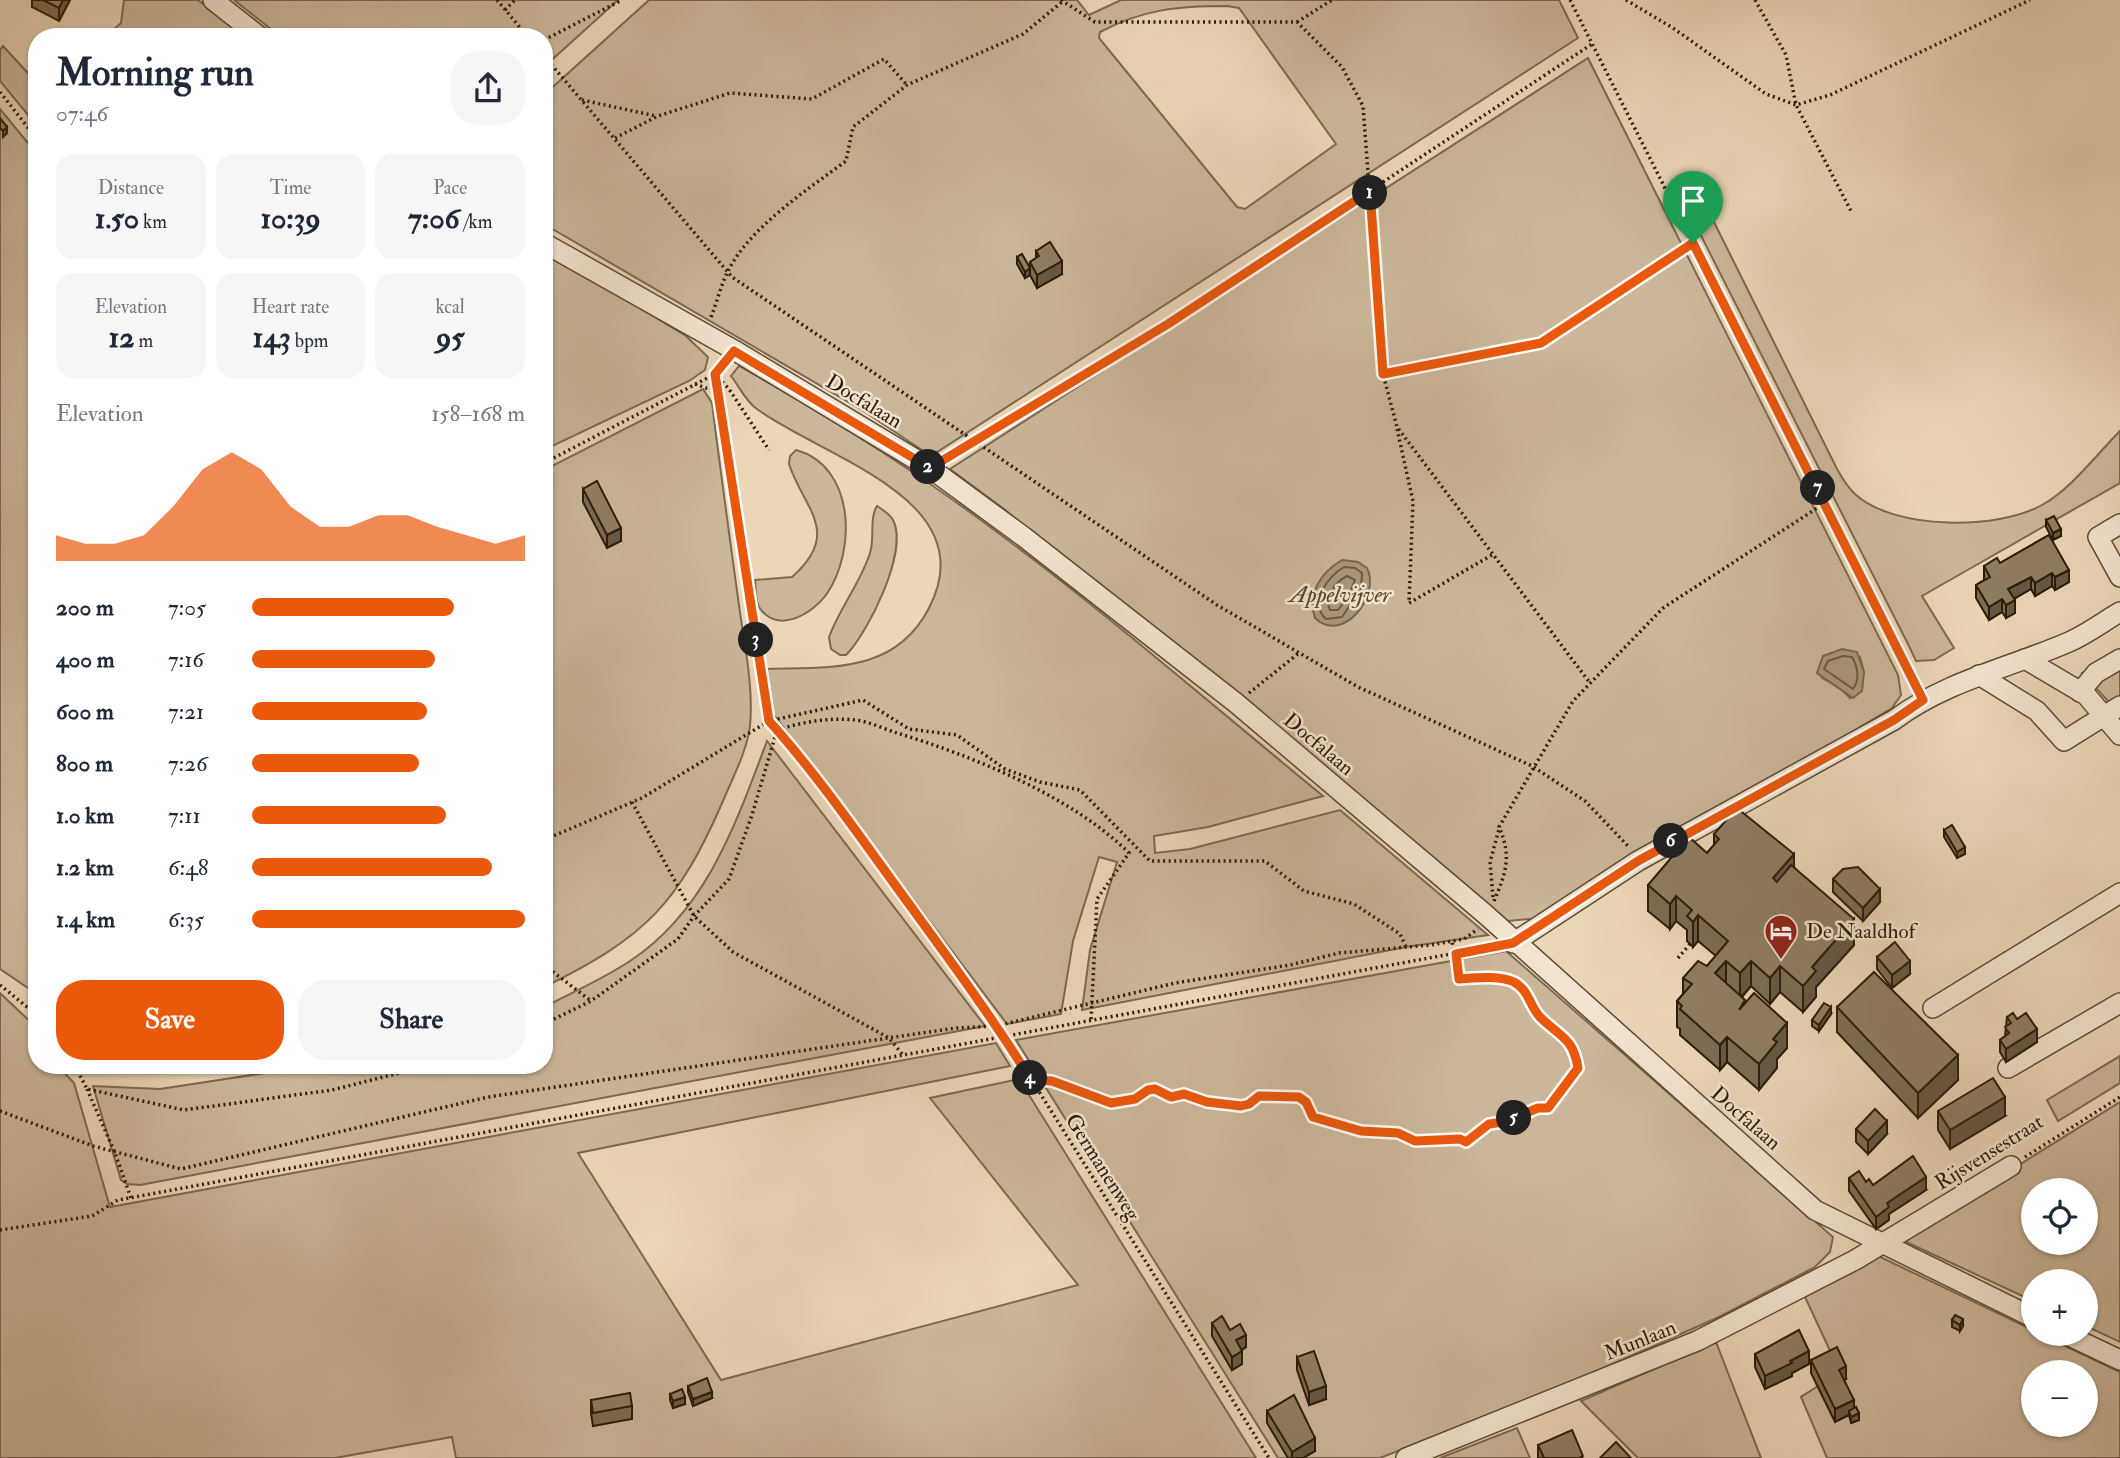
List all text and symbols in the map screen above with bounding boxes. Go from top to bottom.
text: Morning run [56,49,254,97]
button: share [451,51,525,125]
text: 07:46 [56,99,108,128]
pin [1663,171,1723,243]
text: Distance [98,176,164,200]
text: Time [270,176,311,200]
text: Pace [433,176,467,200]
pin: 1 [1352,176,1388,210]
text: 1 [1366,180,1373,204]
icon: arrive [1674,182,1712,220]
text: 1.50 [95,200,139,237]
text: 10:39 [260,200,321,237]
text: 7:06 [408,200,460,237]
text: km [139,210,167,234]
text: /km [460,210,492,234]
text: Elevation [95,295,167,319]
text: Heart rate [252,295,329,319]
text: kcal [436,295,465,319]
text: 12 [108,319,134,356]
text: 143 [252,319,291,356]
text: 95 [436,319,464,356]
text: m [134,329,153,353]
text: bpm [291,329,329,353]
street label: Docfalaan [821,368,907,435]
text: Elevation [56,399,144,428]
text: 158–168 m [431,399,525,428]
pin: 2 [911,449,946,484]
text: 2 [923,454,932,478]
pin: 7 [1800,470,1836,505]
text: 7 [1813,475,1822,499]
water label: Appelvijver [1286,580,1392,609]
text: 200 m [56,593,114,622]
text: 7:05 [168,593,206,622]
pin: 3 [738,622,774,658]
text: 3 [752,627,759,651]
text: 400 m [56,645,115,674]
text: 7:16 [168,645,204,674]
text: 600 m [56,697,114,726]
text: 7:21 [168,697,204,726]
street label: Docfalaan [1278,707,1360,782]
text: 800 m [56,749,113,778]
text: 7:26 [168,749,208,778]
text: 1.0 km [56,801,114,830]
text: 7:11 [168,801,201,830]
pin: 6 [1654,824,1688,858]
text: 6 [1666,828,1675,852]
text: 1.2 km [56,853,114,882]
text: 6:48 [168,853,208,882]
text: 1.4 km [56,905,115,934]
text: 6:35 [168,905,204,934]
hotel icon: De Naaldhof [1762,912,1800,961]
place label: De Naaldhof [1806,918,1919,945]
button: Save [56,980,284,1060]
button: Share [298,980,525,1060]
pin: 4 [1012,1060,1048,1096]
text: 4 [1024,1065,1035,1089]
street label: Docfalaan [1705,1080,1787,1156]
pin: 5 [1496,1100,1532,1136]
text: 5 [1509,1105,1518,1129]
street label: Rijsvensestraat [1930,1108,2049,1196]
street label: Germanenweg [1059,1109,1147,1226]
map controls [2021,1178,2098,1437]
button: locate [2021,1178,2098,1255]
button: + [2021,1269,2098,1346]
street label: Munlaan [1600,1314,1680,1367]
button: − [2021,1360,2098,1437]

